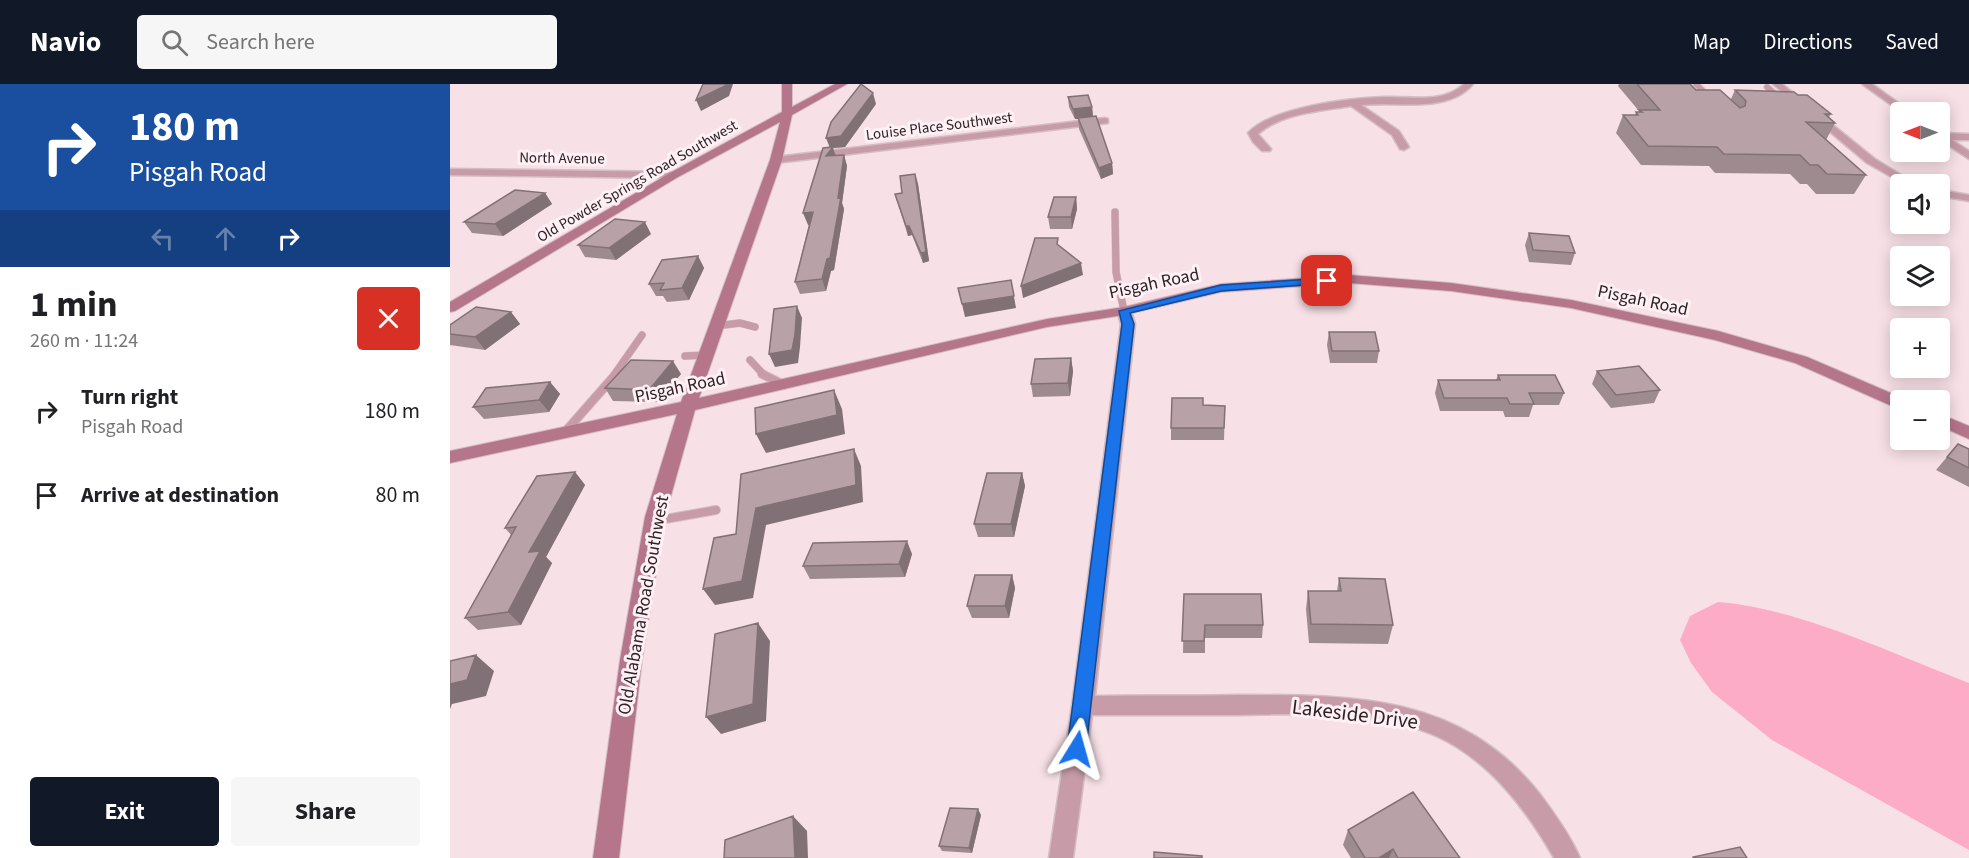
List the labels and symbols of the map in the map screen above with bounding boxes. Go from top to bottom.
north arrow [1890,102,1950,162]
street label: Louise Place Southwest [865,107,1014,146]
street label: Old Powder Springs Road Southwest [533,115,741,248]
street label: North Avenue [519,147,605,170]
pin [1301,255,1352,306]
street label: Pisgah Road [1106,262,1202,305]
street label: Pisgah Road [1595,279,1691,322]
street label: Pisgah Road [632,366,728,409]
street label: Old Alabama Road Southwest [612,493,675,717]
street label: Lakeside Drive [1290,691,1420,737]
position arrow [1045,717,1109,781]

